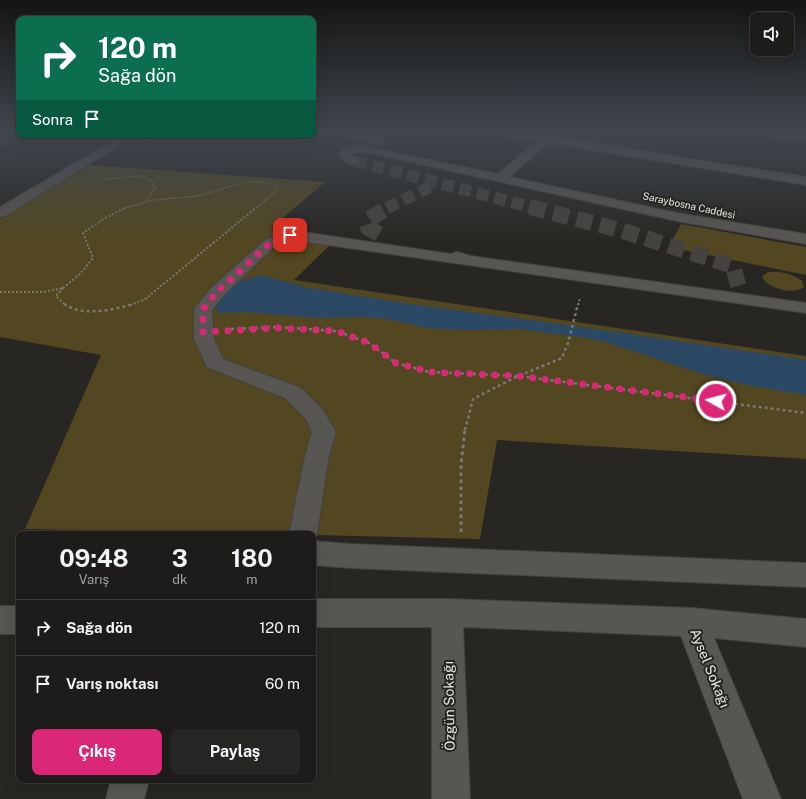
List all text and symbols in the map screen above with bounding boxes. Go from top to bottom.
map controls [750,12,794,56]
button: sound [750,12,794,56]
text: 120 m [98,31,177,64]
icon: right [32,32,84,84]
text: Sağa dön [98,65,176,86]
icon: arrive [81,108,103,130]
text: Sonra [32,111,73,128]
street label: Saraybosna Caddesi [642,189,736,221]
pin [273,218,307,252]
icon: arrive [279,224,301,246]
position arrow [695,380,737,422]
text: 09:48 [59,544,129,572]
text: 3 [172,544,188,572]
text: 180 [231,544,273,572]
text: Varış [79,572,109,587]
text: dk [172,572,187,587]
text: m [246,572,258,587]
icon: right [32,617,54,639]
text: Sağa dön [66,619,132,636]
text: 120 m [259,619,300,636]
street label: Aysel Sokağı [687,626,733,710]
street label: Özgün Sokağı [438,661,458,751]
icon: arrive [32,673,54,695]
text: Varış noktası [66,675,158,692]
text: 60 m [265,675,300,692]
button: Çıkış [32,729,162,775]
button: Paylaş [170,729,300,775]

